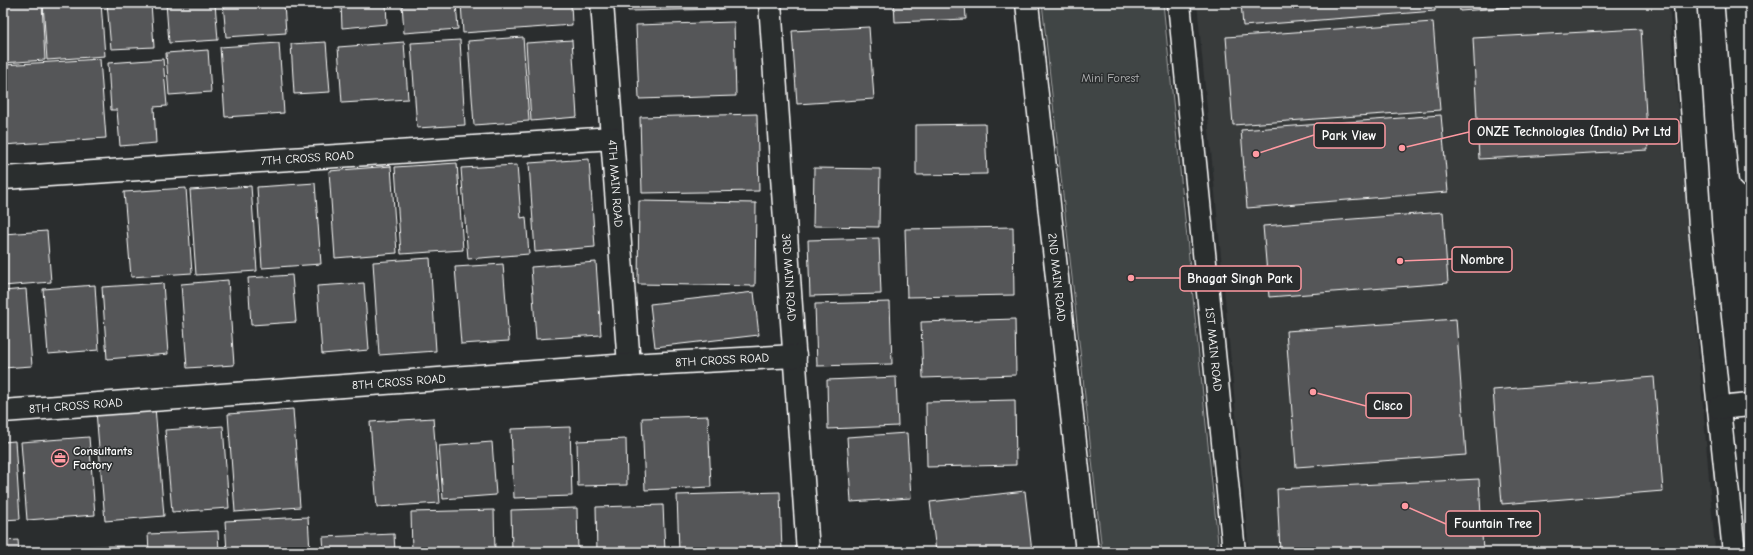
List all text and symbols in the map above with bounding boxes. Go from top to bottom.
park label: Mini Forest [1081,71,1139,85]
callout: ONZE Technologies (India) Pvt Ltd [1469,119,1679,144]
callout: Park View [1314,123,1385,148]
text: ONZE Technologies (India) Pvt Ltd [1477,124,1671,139]
text: Park View [1322,128,1376,143]
street label: 4TH MAIN ROAD [605,139,626,228]
street label: 7TH CROSS ROAD [260,148,354,168]
street label: 2ND MAIN ROAD [1045,232,1069,322]
street label: 3RD MAIN ROAD [779,233,799,322]
callout: Nombre [1452,247,1512,272]
text: Nombre [1460,252,1504,267]
callout: Bhagat Singh Park [1180,266,1301,291]
text: Bhagat Singh Park [1187,271,1293,286]
street label: 1ST MAIN ROAD [1202,306,1225,392]
street label: 8TH CROSS ROAD [675,350,770,369]
street label: 8TH CROSS ROAD [351,371,446,392]
callout: Cisco [1366,393,1411,418]
street label: 8TH CROSS ROAD [28,395,123,416]
text: Cisco [1373,398,1403,413]
place label: Consultants Factory [73,444,132,472]
office icon: Consultants Factory [50,448,70,468]
callout: Fountain Tree [1446,511,1540,536]
text: Fountain Tree [1454,516,1533,531]

